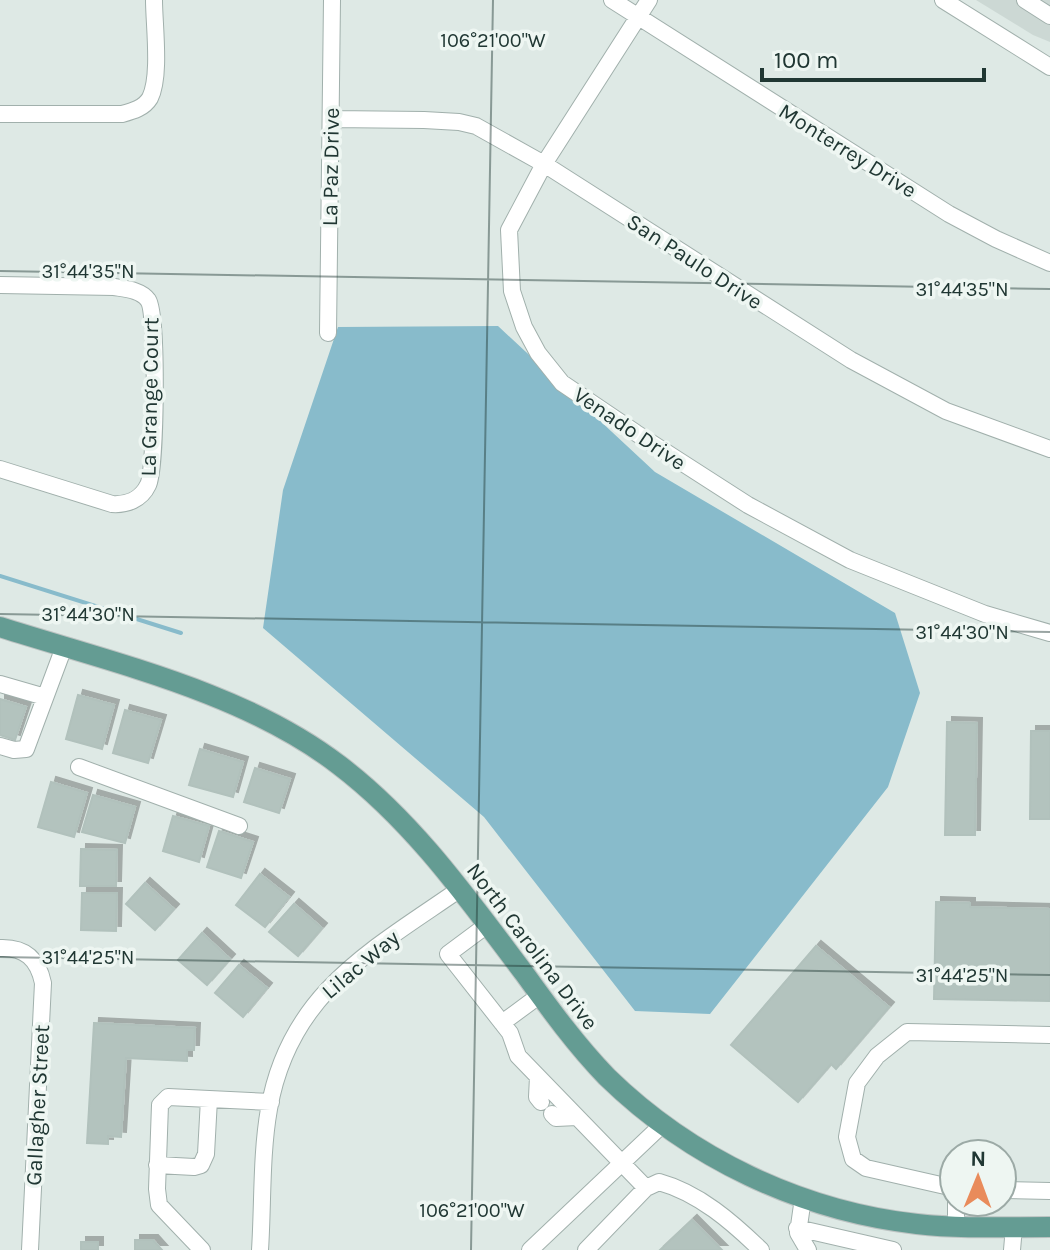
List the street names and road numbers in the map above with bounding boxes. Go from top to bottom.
street label: Monterrey Drive [774,98,921,204]
street label: La Paz Drive [317,107,345,227]
street label: San Paulo Drive [622,208,767,315]
street label: La Grange Court [136,317,164,477]
street label: Venado Drive [568,382,691,476]
street label: North Carolina Drive [461,858,603,1035]
street label: Lilac Way [317,925,405,1005]
street label: Gallagher Street [21,1024,55,1186]

